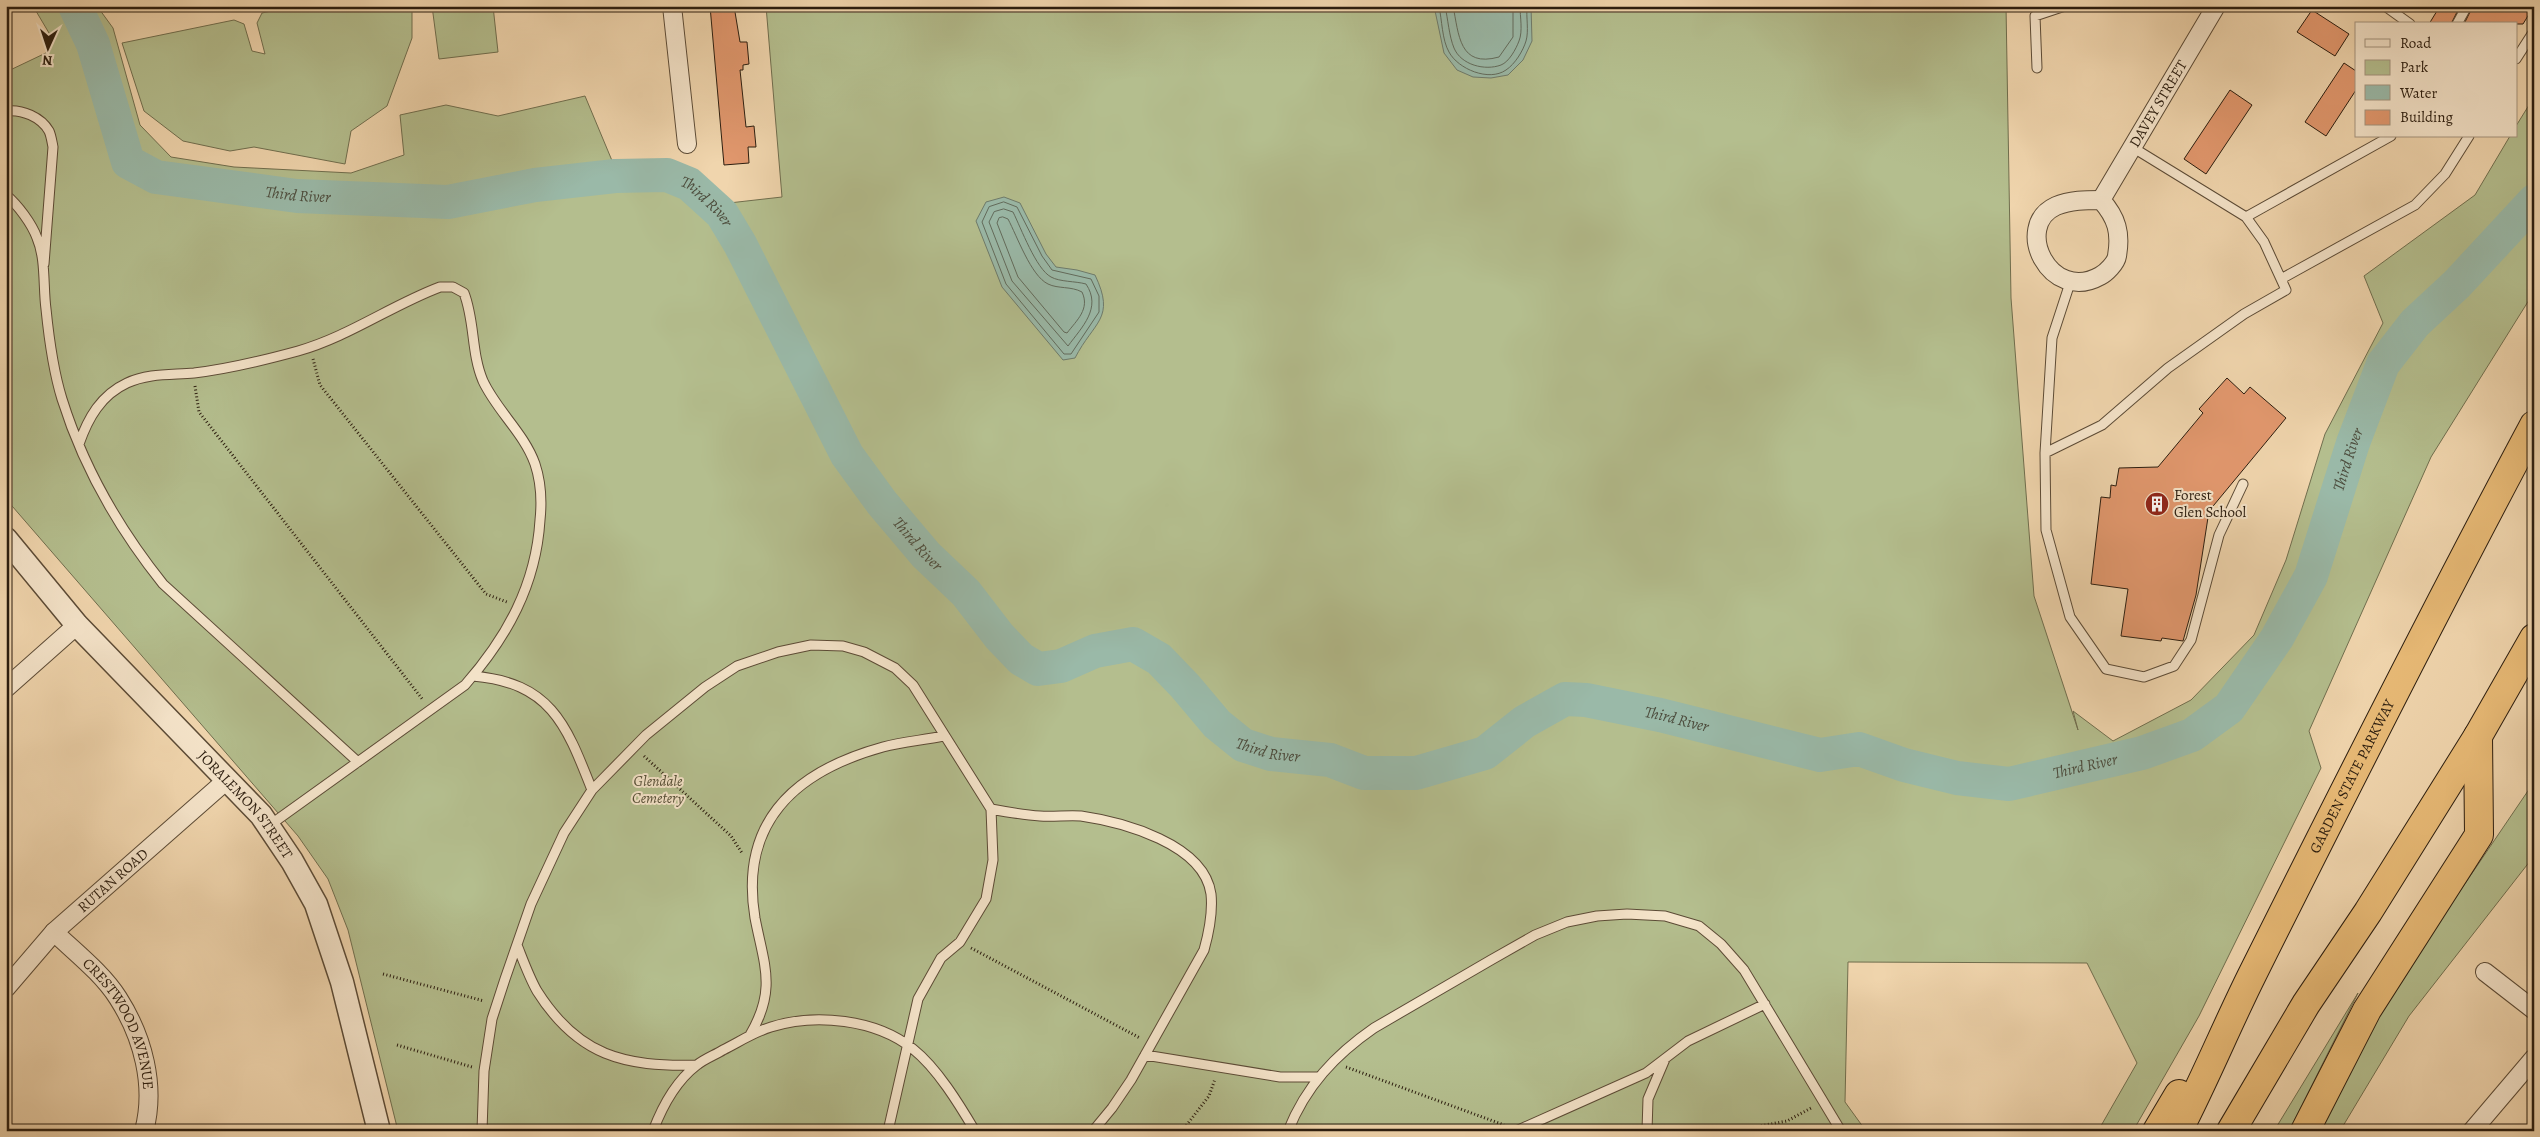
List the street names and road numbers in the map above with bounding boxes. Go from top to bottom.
street label: DAVEY STREET [2124,56,2192,151]
street label: GARDEN STATE PARKWAY [2305,695,2400,857]
street label: JORALEMON STREET [193,746,298,863]
street label: RUTAN ROAD [73,844,152,917]
street label: CRESTWOOD AVENUE [78,953,158,1090]

